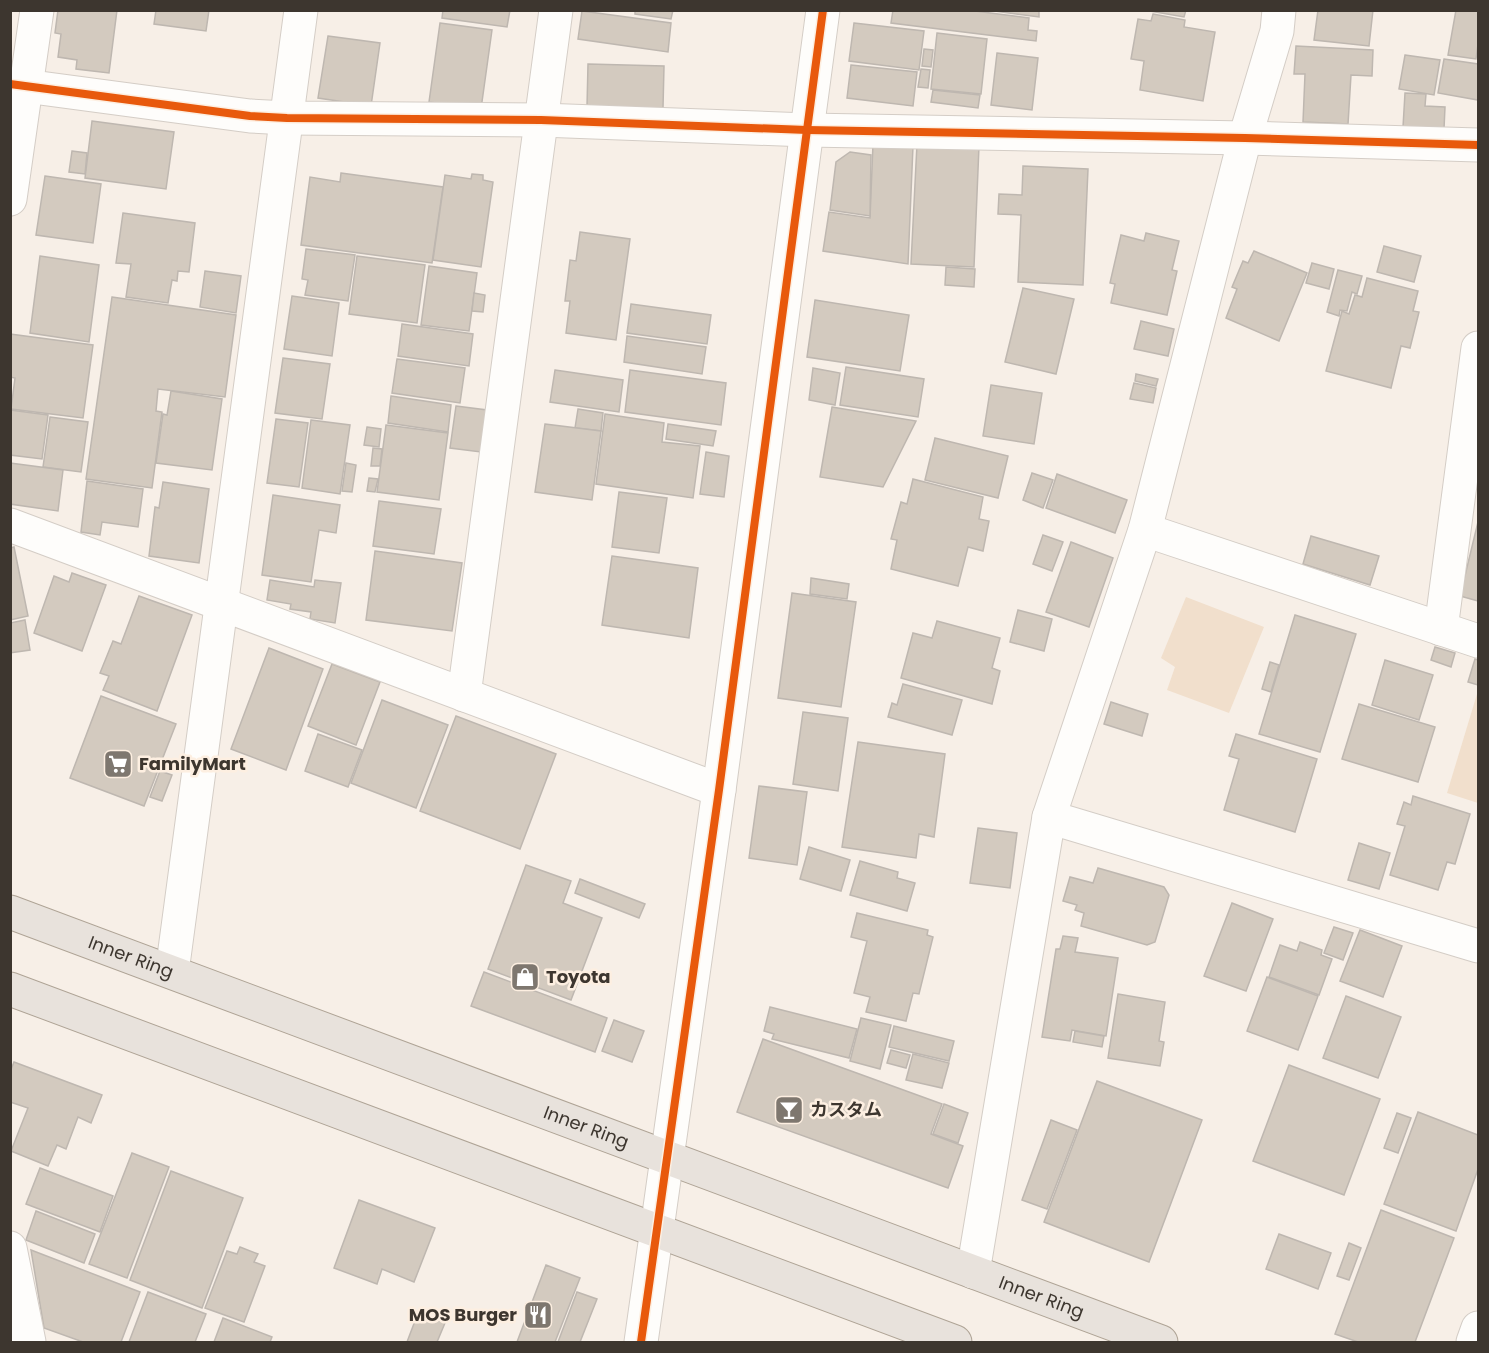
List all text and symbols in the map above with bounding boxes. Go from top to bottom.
supermarket icon: FamilyMart [102,748,134,780]
place label: FamilyMart [139,751,246,776]
street label: Inner Ring [85,929,177,984]
shop icon: Toyota [509,961,541,993]
place label: Toyota [546,964,610,989]
bar icon: カスタム [773,1094,805,1126]
place label: カスタム [810,1097,882,1122]
street label: Inner Ring [540,1099,632,1154]
street label: Inner Ring [995,1270,1088,1324]
restaurant icon: MOS Burger [522,1299,554,1331]
place label: MOS Burger [409,1302,517,1327]

